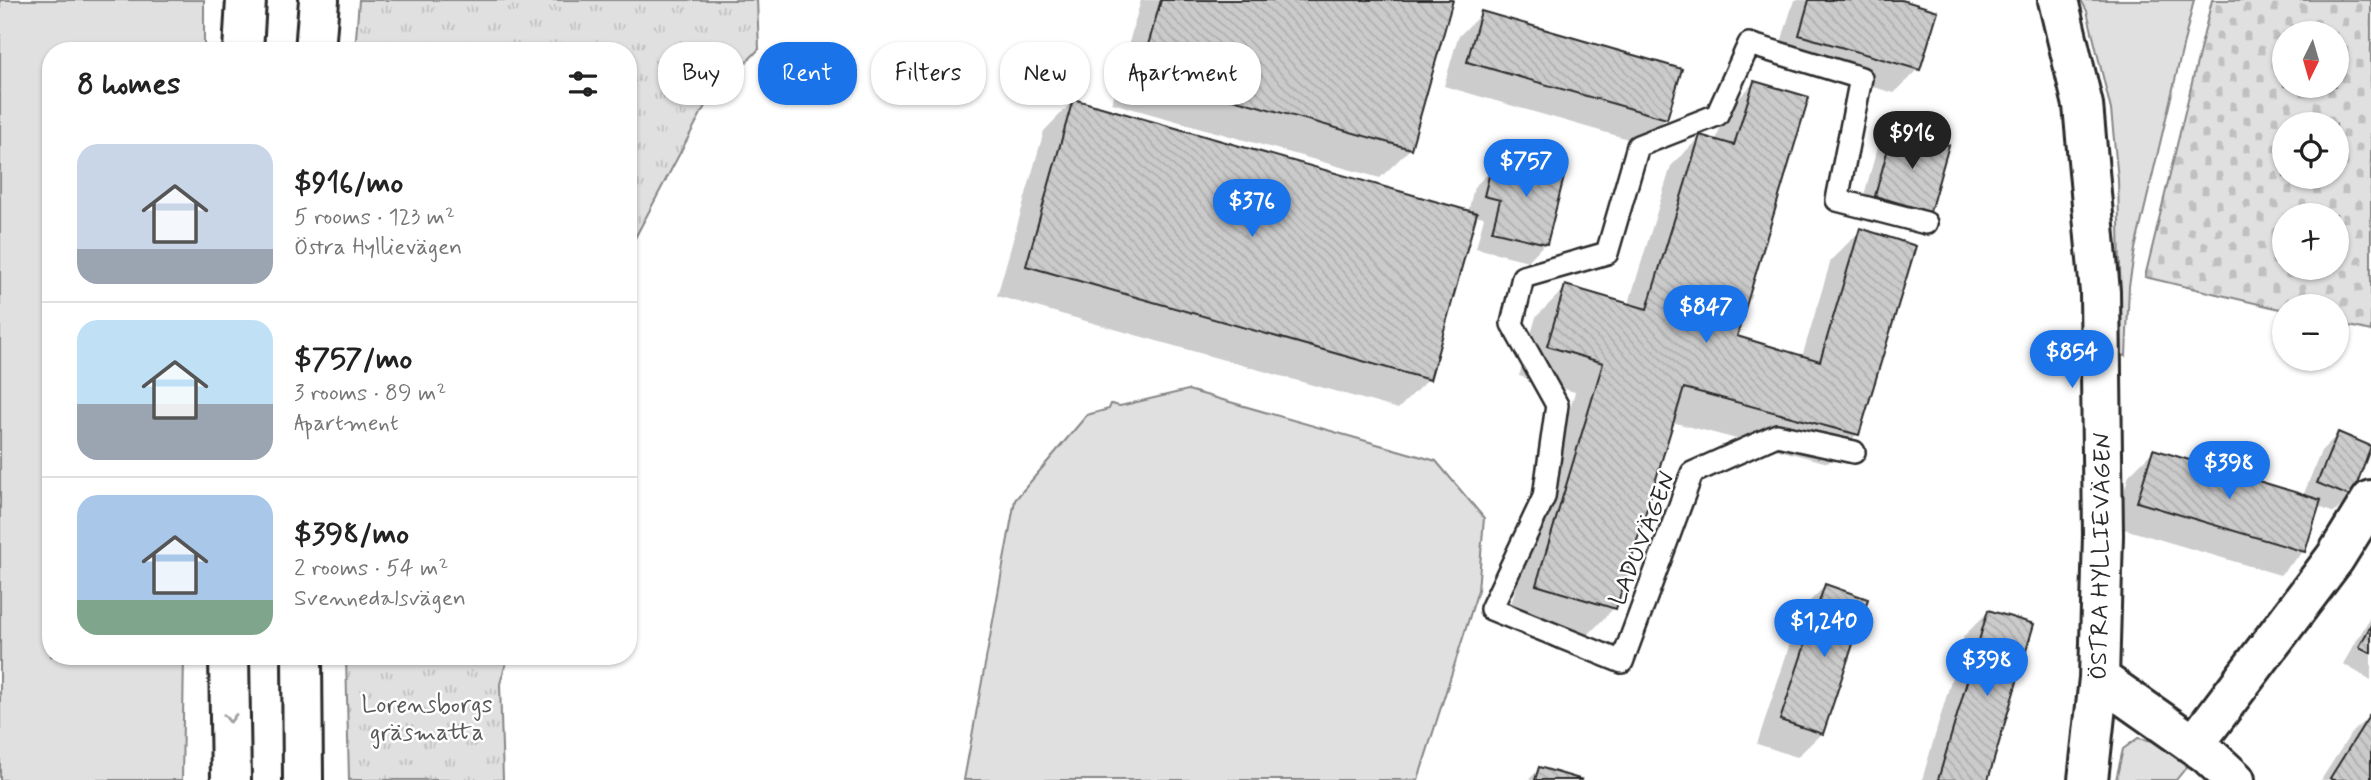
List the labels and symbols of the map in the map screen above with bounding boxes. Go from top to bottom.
north arrow [2272,21,2348,98]
pin: $916 [1871,111,1953,171]
pin: $757 [1485,140,1567,199]
pin: $376 [1211,180,1293,239]
pin: $847 [1665,286,1747,345]
pin: $854 [2031,330,2113,390]
street label: ÖSTRA HYLLIEVÄGEN [2084,432,2119,680]
pin: $398 [2188,442,2270,501]
street label: LADUVÄGEN [1602,467,1684,610]
pin: $1,240 [1767,600,1881,659]
pin: $398 [1946,638,2028,698]
park label: Lorensborgs gräsmatta [362,690,493,749]
one-way arrow [222,713,238,724]

